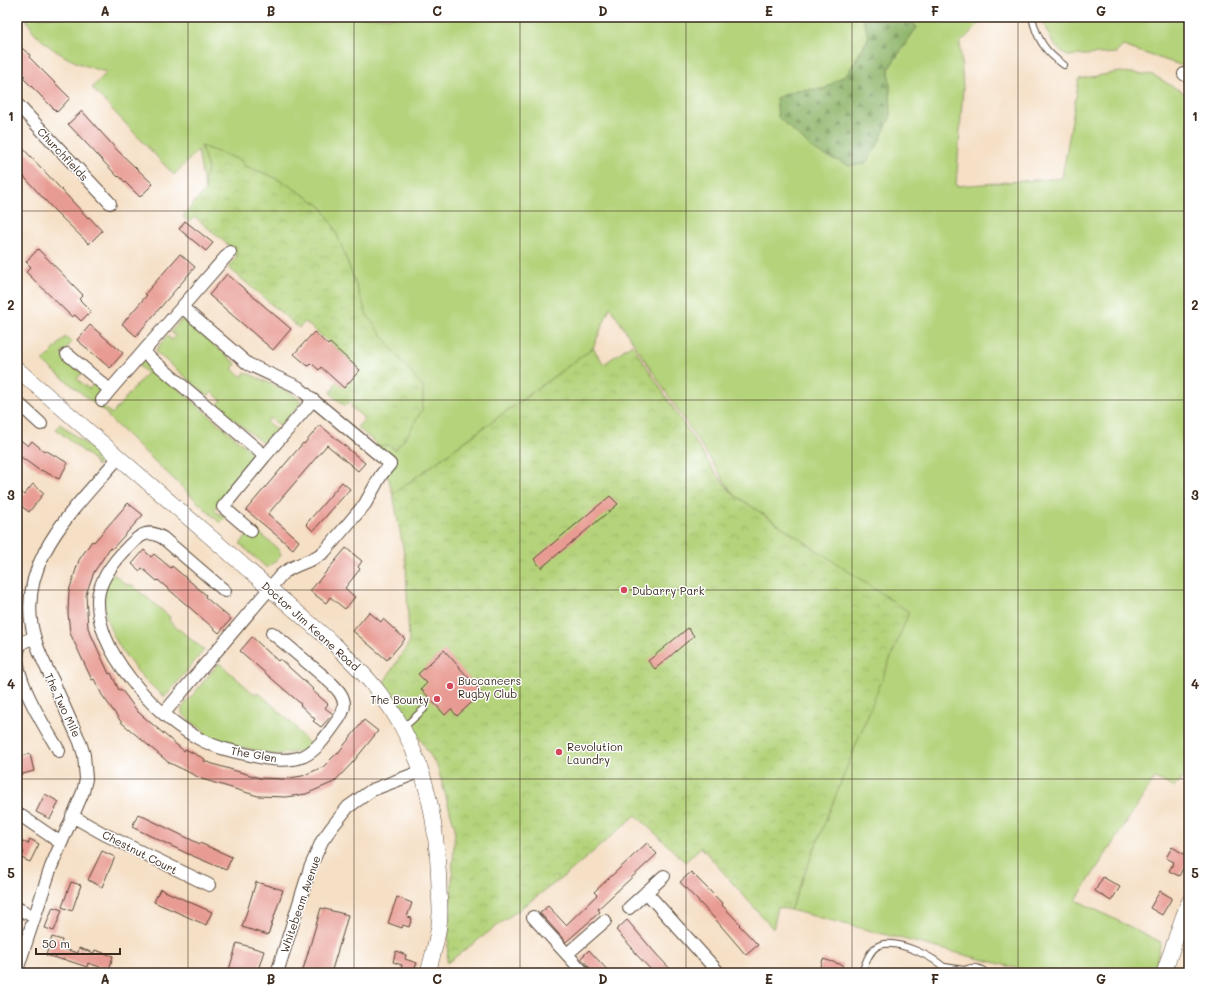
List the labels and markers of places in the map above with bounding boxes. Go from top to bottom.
place label: Dubarry Park [632,583,705,598]
marker: Dubarry Park [619,585,629,595]
place label: Buccaneers Rugby Club [458,673,521,701]
marker: Buccaneers Rugby Club [445,681,455,691]
place label: The Bounty [370,692,429,707]
marker: The Bounty [432,694,442,704]
place label: Revolution Laundry [567,739,623,767]
marker: Revolution Laundry [554,747,564,757]

